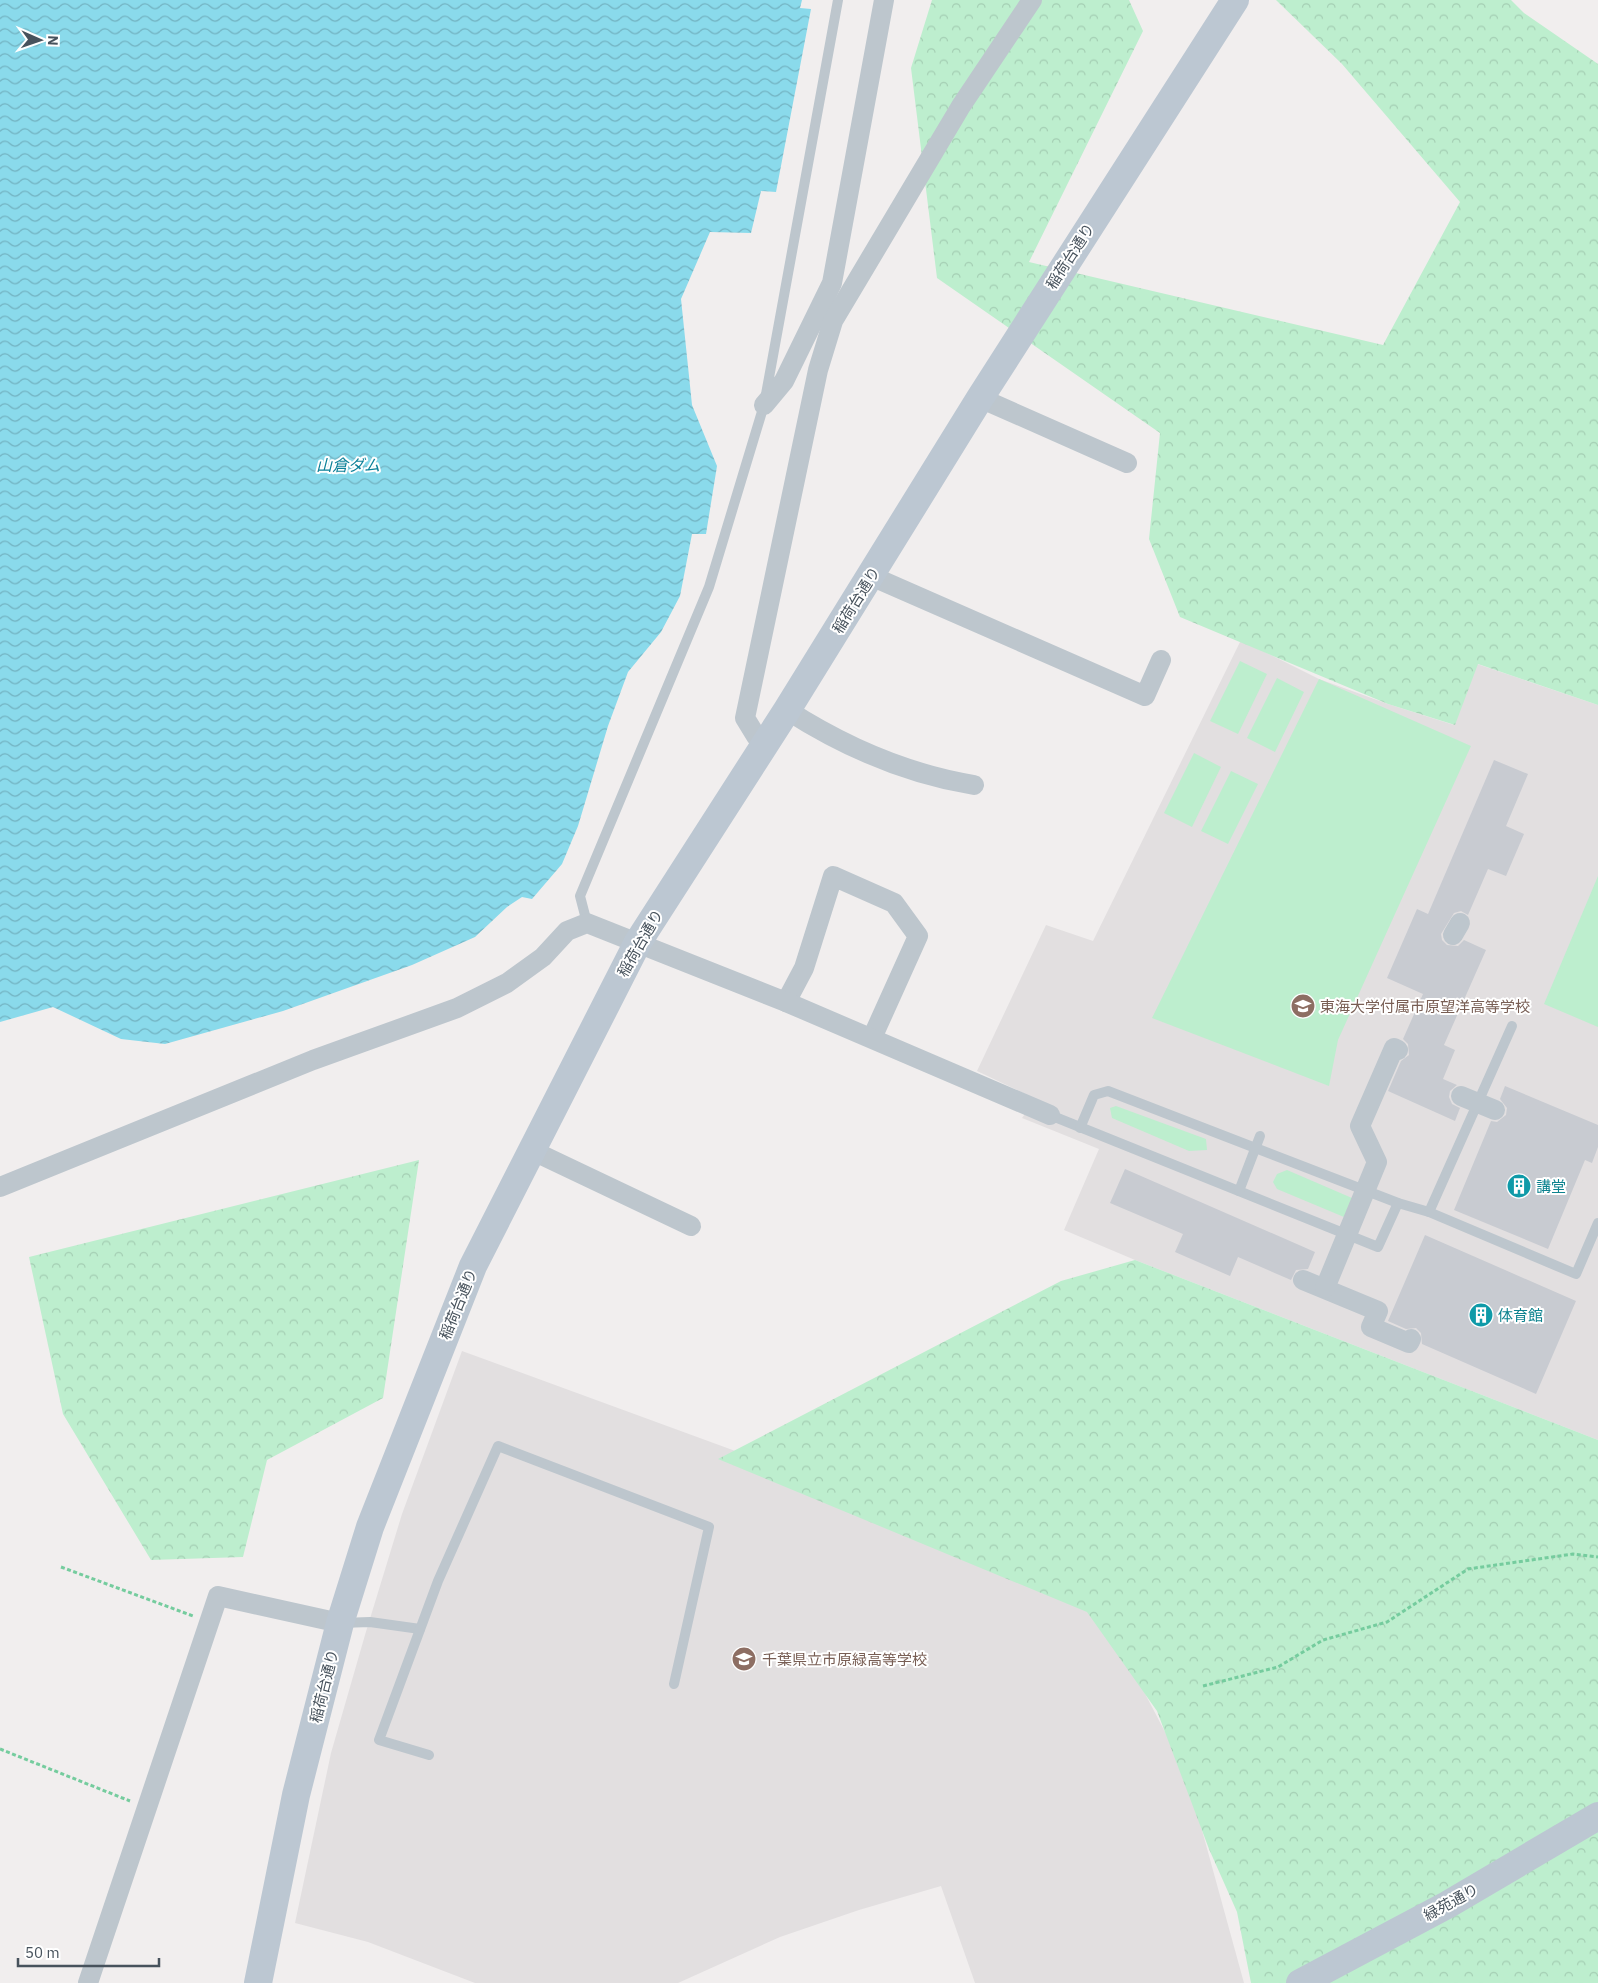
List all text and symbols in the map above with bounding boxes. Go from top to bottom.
north arrow [15,15,65,65]
text: N [44,35,62,46]
street label: 稲荷台通り [1042,219,1098,293]
water label: 山倉ダム [316,455,380,475]
street label: 稲荷台通り [828,563,884,637]
street label: 稲荷台通り [613,906,667,980]
school or university icon: 東海大学付属市原望洋高等学校 [1290,993,1316,1019]
place label: 東海大学付属市原望洋高等学校 [1320,997,1530,1016]
building icon: 講堂 [1506,1173,1532,1199]
place label: 講堂 [1536,1177,1566,1196]
street label: 稲荷台通り [435,1266,481,1342]
building icon: 体育館 [1468,1302,1494,1328]
place label: 体育館 [1498,1306,1543,1325]
school or university icon: 千葉県立市原緑高等学校 [731,1646,757,1672]
street label: 稲荷台通り [306,1647,342,1725]
place label: 千葉県立市原緑高等学校 [762,1650,927,1669]
street label: 緑苑通り [1420,1879,1482,1925]
scale bar [18,1936,159,1968]
text: 50 m [25,1943,60,1962]

